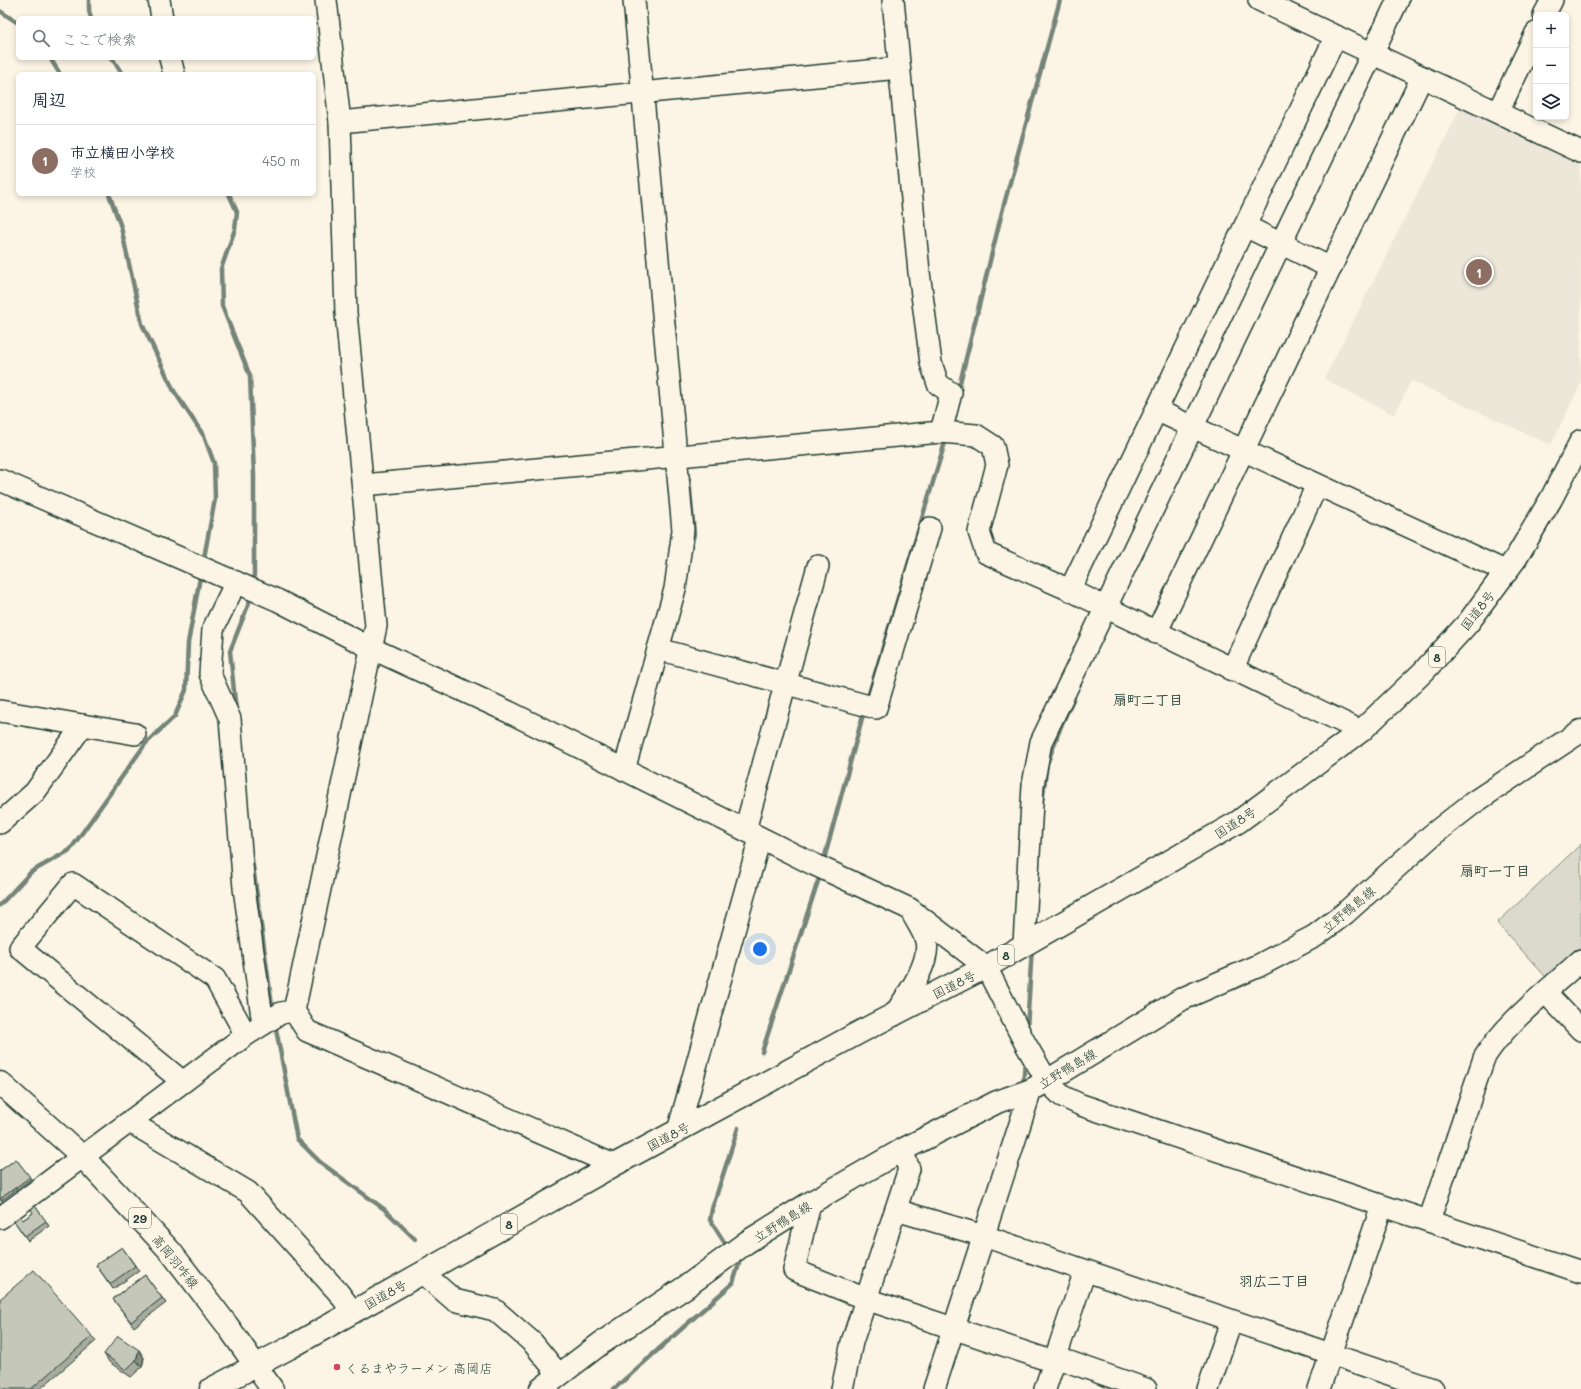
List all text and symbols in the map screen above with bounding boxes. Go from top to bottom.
map controls [1533,12,1569,120]
button: + [1533,12,1569,48]
search box [16,16,316,60]
icon: search [30,27,52,49]
text: ここで検索 [62,29,137,49]
button: − [1533,48,1569,84]
button: layers [1533,84,1569,120]
text: 周辺 [32,88,66,110]
text: 市立横田小学校 [70,142,175,162]
text: 1 [42,152,48,169]
text: 450 m [262,152,300,169]
text: 学校 [70,163,96,180]
pin: 1 [1466,257,1492,287]
street label: 国道8号 [1456,586,1498,634]
road number: 8 [1429,647,1445,667]
district label: 扇町二丁目 [1113,690,1183,709]
street label: 国道8号 [1211,802,1259,842]
district label: 扇町一丁目 [1460,861,1530,880]
street label: 立野鴨島線 [1318,881,1379,936]
your location [750,939,770,959]
road number: 8 [998,945,1014,965]
street label: 国道8号 [929,966,979,1002]
street label: 立野鴨島線 [1035,1043,1100,1092]
street label: 国道8号 [643,1117,693,1155]
street label: 立野鴨島線 [750,1196,815,1245]
road number: 29 [129,1208,151,1228]
road number: 8 [501,1214,517,1234]
street label: 高岡羽咋線 [149,1230,204,1292]
district label: 羽広二丁目 [1239,1271,1309,1290]
street label: 国道8号 [360,1275,410,1313]
place label: くるまやラーメン 高岡店 [345,1359,492,1376]
marker: くるまやラーメン 高岡店 [332,1362,342,1372]

